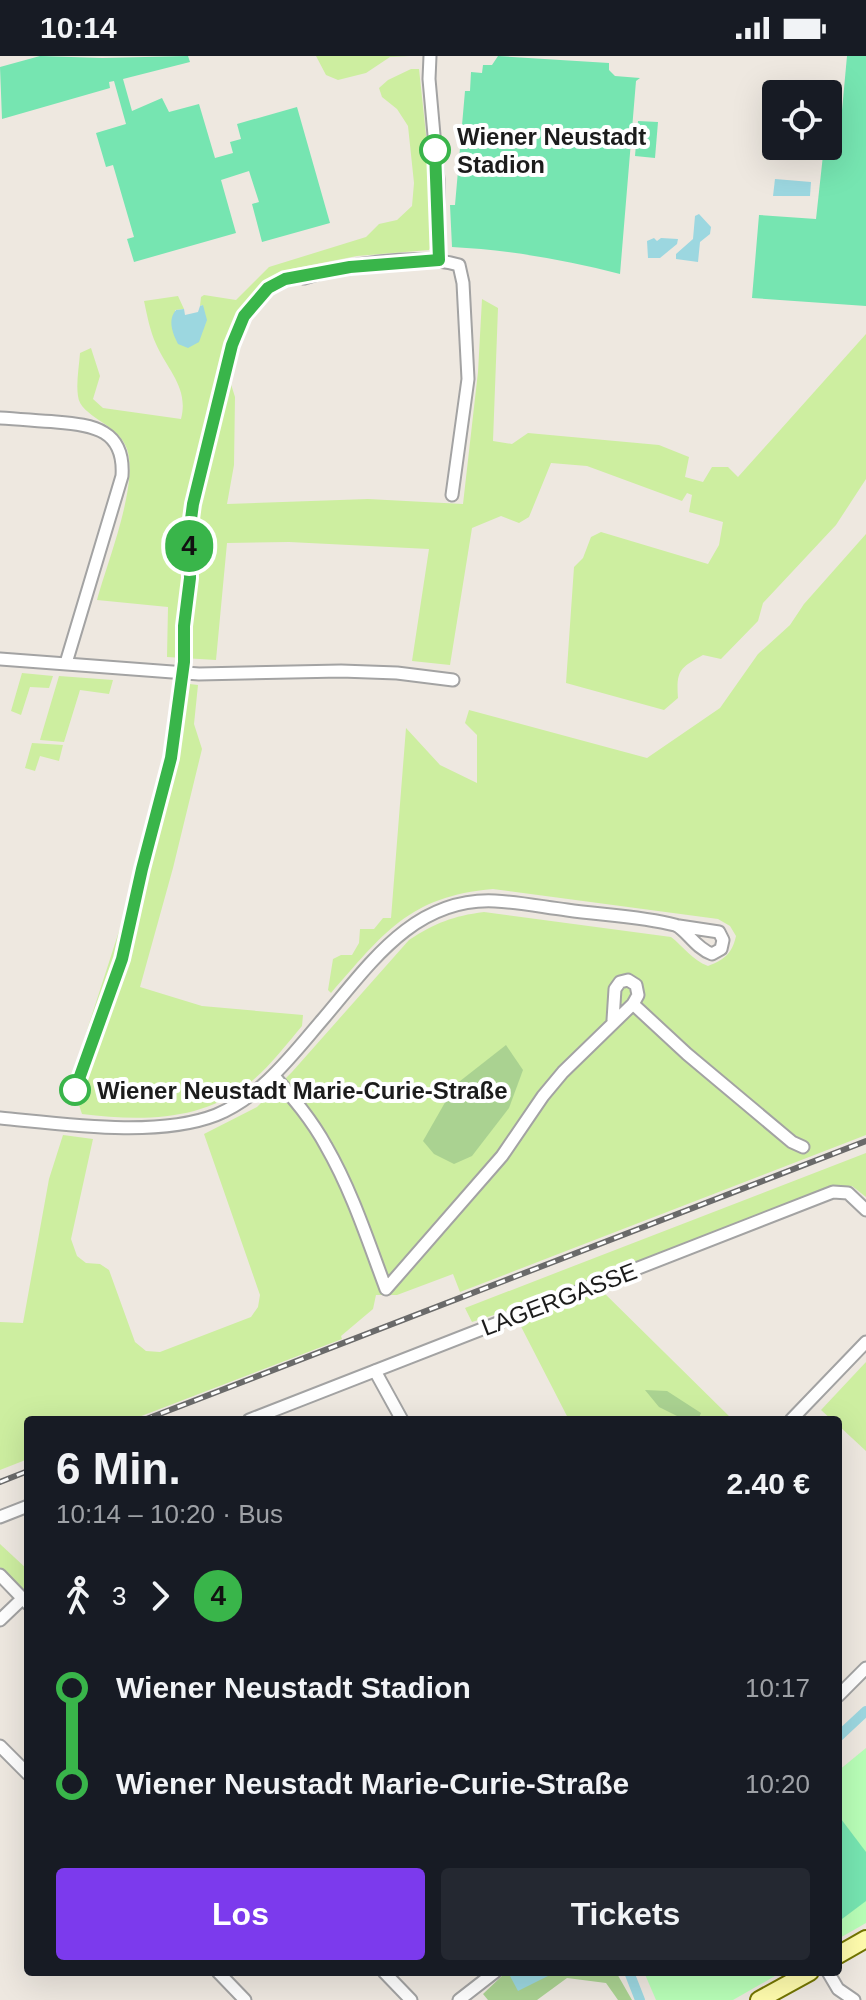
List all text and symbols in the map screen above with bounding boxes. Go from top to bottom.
text: 10:14 [40,11,117,44]
map controls [762,80,842,160]
button: locate [762,80,842,160]
place label: Wiener Neustadt Stadion [457,123,646,178]
marker: Wiener Neustadt Stadion [420,135,450,165]
line badge: 4 [163,520,215,572]
text: 4 [181,530,197,561]
marker: Wiener Neustadt Marie-Curie-Straße [60,1075,90,1105]
place label: Wiener Neustadt Marie-Curie-Straße [97,1077,508,1104]
street label: LAGERGASSE [478,1257,640,1341]
text: 6 Min. [56,1444,181,1493]
text: 2.40 € [727,1467,810,1500]
text: 10:14 – 10:20 · Bus [56,1499,283,1529]
icon: walk [56,1574,100,1618]
icon: forward [138,1574,182,1618]
text: 4 [210,1580,226,1611]
text: 3 [112,1581,126,1611]
text: Wiener Neustadt Stadion [116,1671,471,1704]
text: 10:17 [745,1673,810,1703]
text: Wiener Neustadt Marie-Curie-Straße [116,1767,629,1800]
text: 10:20 [745,1769,810,1799]
button: Los [56,1868,425,1960]
button: Tickets [441,1868,810,1960]

